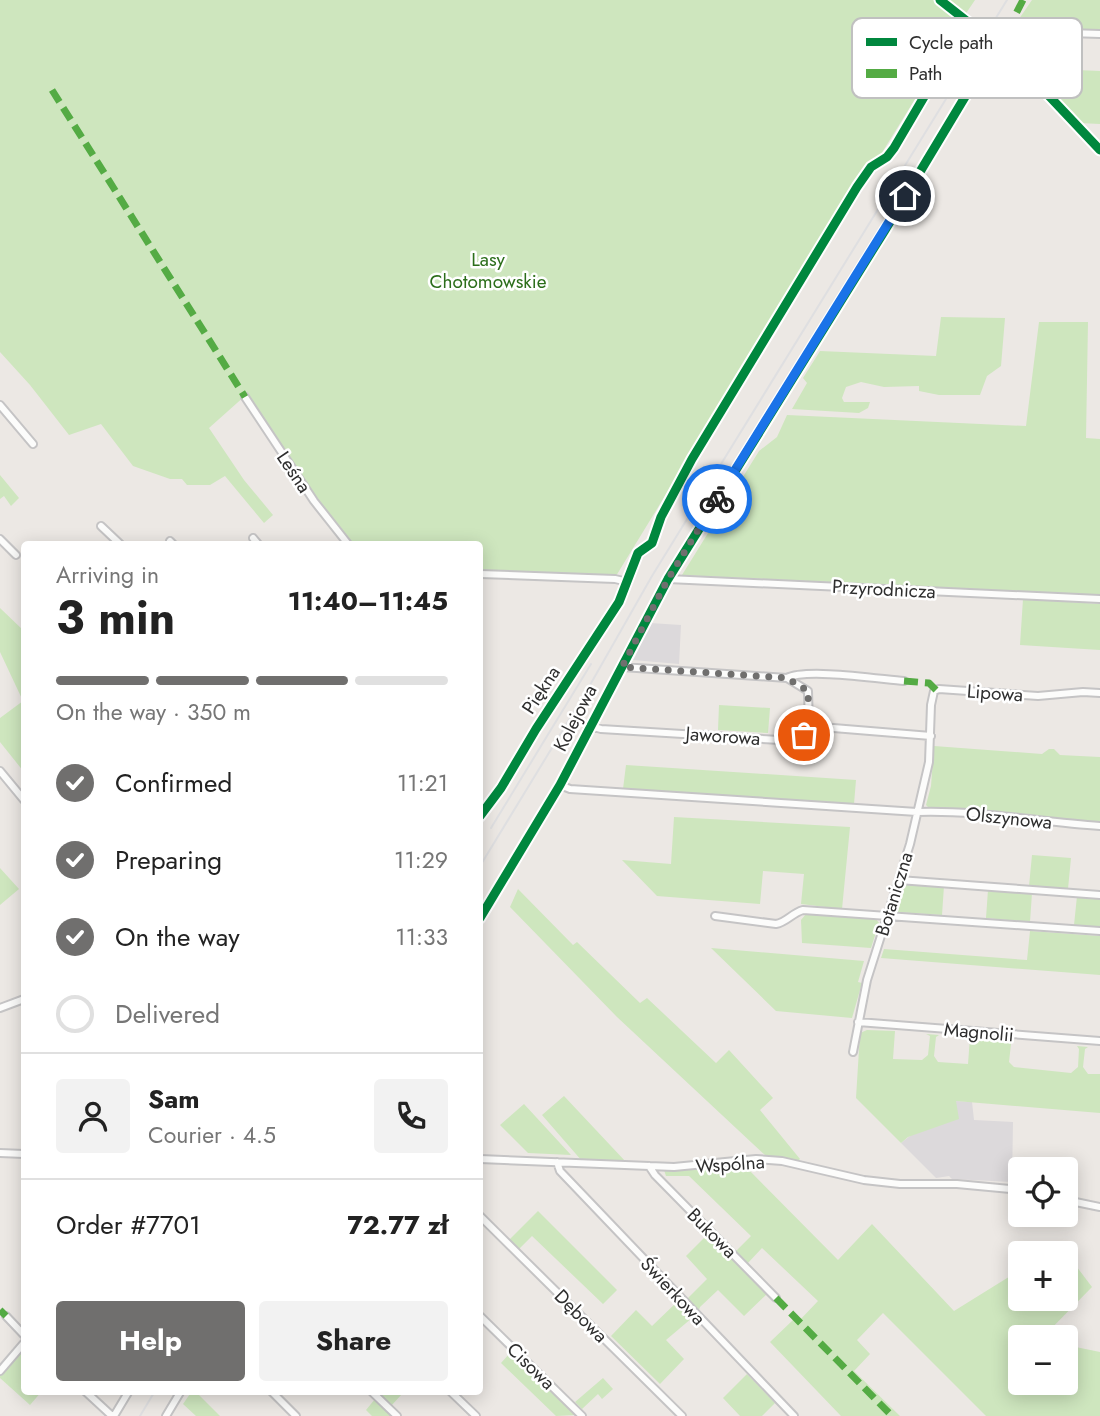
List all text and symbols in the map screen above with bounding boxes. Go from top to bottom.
legend [852,18,1082,98]
text: Cycle path [909,29,994,56]
text: Path [909,60,943,87]
pin [875,166,935,226]
icon: home [886,177,924,215]
park label: Lasy Chotomowskie [430,246,547,295]
street label: Leśna [270,446,318,498]
courier [682,464,752,534]
icon: bike [698,480,736,518]
text: Arriving in [56,558,159,592]
street label: Przyrodnicza [831,573,937,605]
text: 11:40–11:45 [288,582,448,620]
text: 3 min [56,585,175,651]
street label: Piękna [515,661,567,719]
street label: Lipowa [966,678,1024,708]
street label: Kolejowa [547,680,603,756]
text: On the way · 350 m [56,695,251,729]
pin [774,705,834,765]
icon: bag [785,716,823,754]
street label: Jaworowa [682,720,761,752]
icon: check [56,764,94,802]
text: Confirmed [115,764,232,802]
text: 11:21 [397,766,448,800]
street label: Olszynowa [965,800,1053,836]
icon: check [56,841,94,879]
text: Preparing [115,841,222,879]
text: 11:29 [394,843,448,877]
street label: Botaniczna [868,849,920,939]
icon: check [56,918,94,956]
text: On the way [115,918,240,956]
text: 11:33 [395,920,448,954]
text: Delivered [115,995,220,1033]
street label: Magnolii [943,1016,1015,1048]
button: person [56,1079,130,1153]
button: phone [374,1079,448,1153]
text: Sam [148,1080,200,1118]
text: Courier · 4.5 [148,1118,276,1152]
street label: Wspólna [695,1148,765,1180]
map controls [1008,1157,1078,1395]
button: locate [1008,1157,1078,1227]
street label: Bukowa [681,1202,743,1264]
text: Order #7701 [56,1206,201,1244]
text: 72.77 zł [347,1206,448,1244]
button: + [1008,1241,1078,1311]
street label: Świerkowa [634,1251,712,1331]
street label: Dębowa [548,1283,614,1349]
button: Help [56,1301,245,1381]
button: Share [259,1301,448,1381]
button: − [1008,1325,1078,1395]
street label: Cisowa [501,1336,561,1396]

